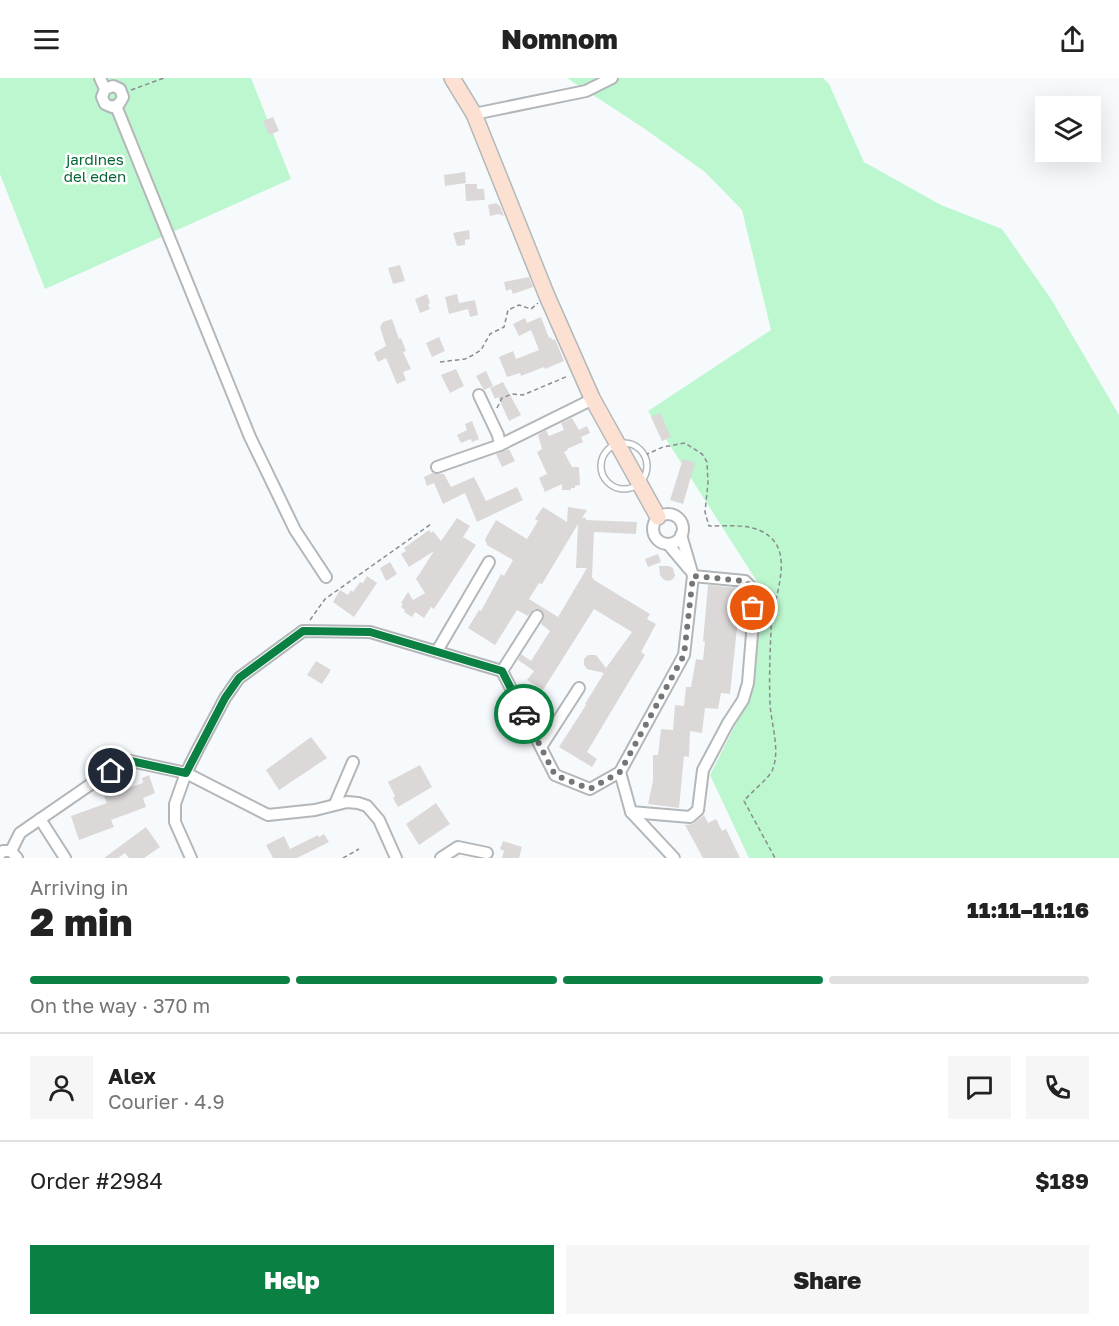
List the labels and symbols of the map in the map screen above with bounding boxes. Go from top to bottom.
park label: jardines del eden [64,150,126,185]
pin [727,582,778,633]
courier [494,684,554,744]
pin [85,745,136,796]

